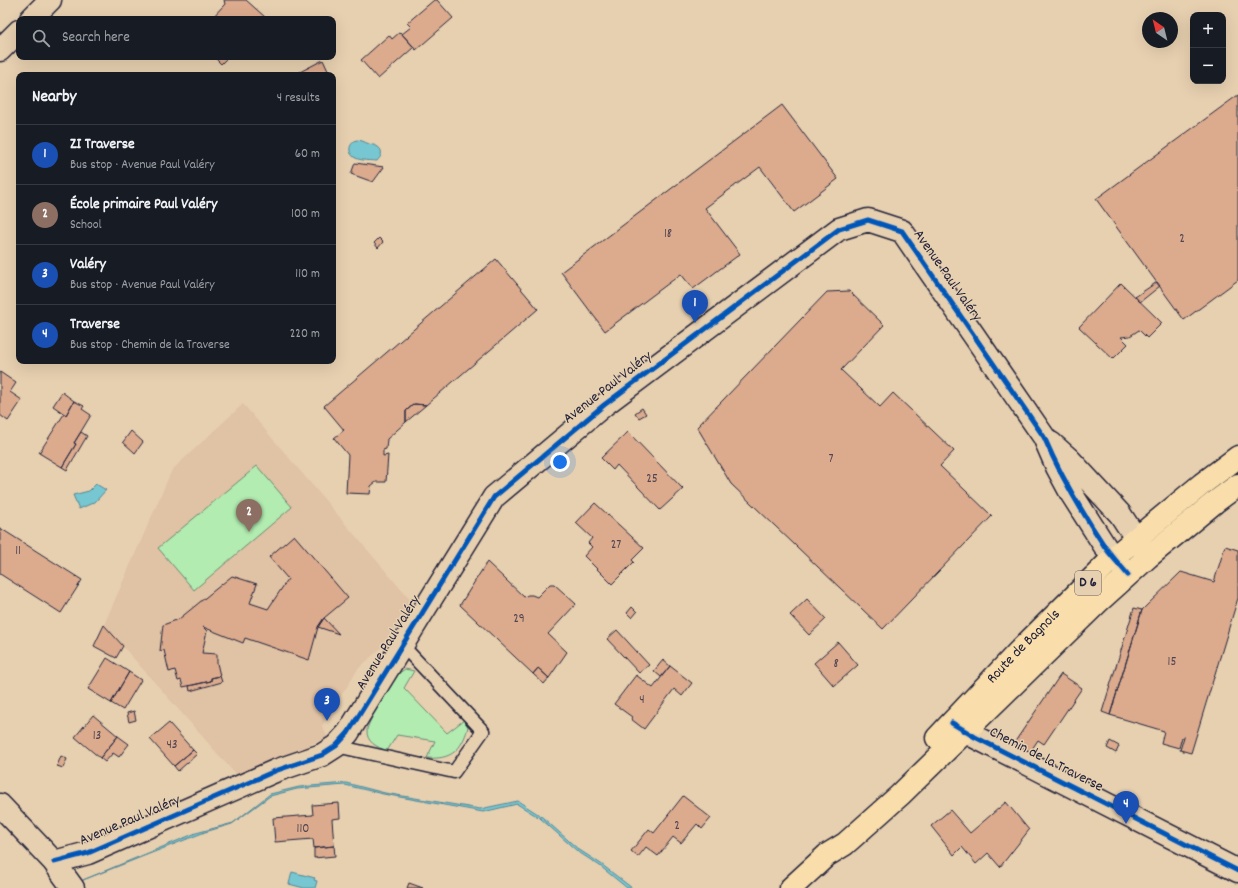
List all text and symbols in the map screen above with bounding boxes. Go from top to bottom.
north arrow [1142,12,1178,48]
map controls [1190,12,1226,84]
button: + [1190,12,1226,48]
search box [16,16,336,60]
icon: search [30,27,52,49]
text: Search here [62,27,130,49]
button: − [1190,48,1226,84]
text: Nearby [32,86,76,110]
text: 4 results [277,89,320,108]
text: ZI Traverse [70,134,135,156]
text: 1 [44,145,46,164]
text: 60 m [295,145,320,164]
text: Bus stop · Avenue Paul Valéry [70,156,215,175]
text: École primaire Paul Valéry [70,194,217,216]
text: 2 [42,205,48,224]
text: 100 m [291,205,320,224]
text: School [70,216,102,235]
house number: 18 [664,225,672,244]
street label: Avenue Paul Valéry [907,226,987,327]
house number: 2 [1179,230,1185,249]
text: Valéry [70,254,106,276]
text: 3 [42,265,48,284]
text: 110 m [295,265,320,284]
text: Bus stop · Avenue Paul Valéry [70,276,215,295]
pin: 1 [682,290,708,323]
text: Traverse [70,314,120,336]
text: 4 [42,325,48,344]
text: 220 m [290,325,320,344]
text: Bus stop · Chemin de la Traverse [70,336,230,355]
street label: Avenue Paul Valéry [559,346,658,430]
house number: 7 [829,450,834,469]
your location [550,452,570,472]
house number: 25 [646,470,658,489]
pin: 2 [236,499,262,532]
house number: 27 [611,536,621,555]
house number: 11 [15,542,21,561]
road number: D 6 [1075,571,1101,595]
street label: Avenue Paul Valéry [351,591,427,695]
street label: Route de Bagnols [982,604,1066,689]
house number: 29 [513,610,525,629]
house number: 15 [1168,653,1176,672]
house number: 8 [833,655,839,674]
pin: 3 [314,688,340,721]
house number: 4 [639,691,645,710]
street label: Chemin de la Traverse [985,722,1107,798]
house number: 13 [93,727,101,746]
house number: 43 [166,736,178,755]
street label: Avenue Paul Valéry [76,789,185,852]
pin: 4 [1113,791,1139,824]
house number: 2 [674,817,680,836]
house number: 110 [297,820,309,839]

